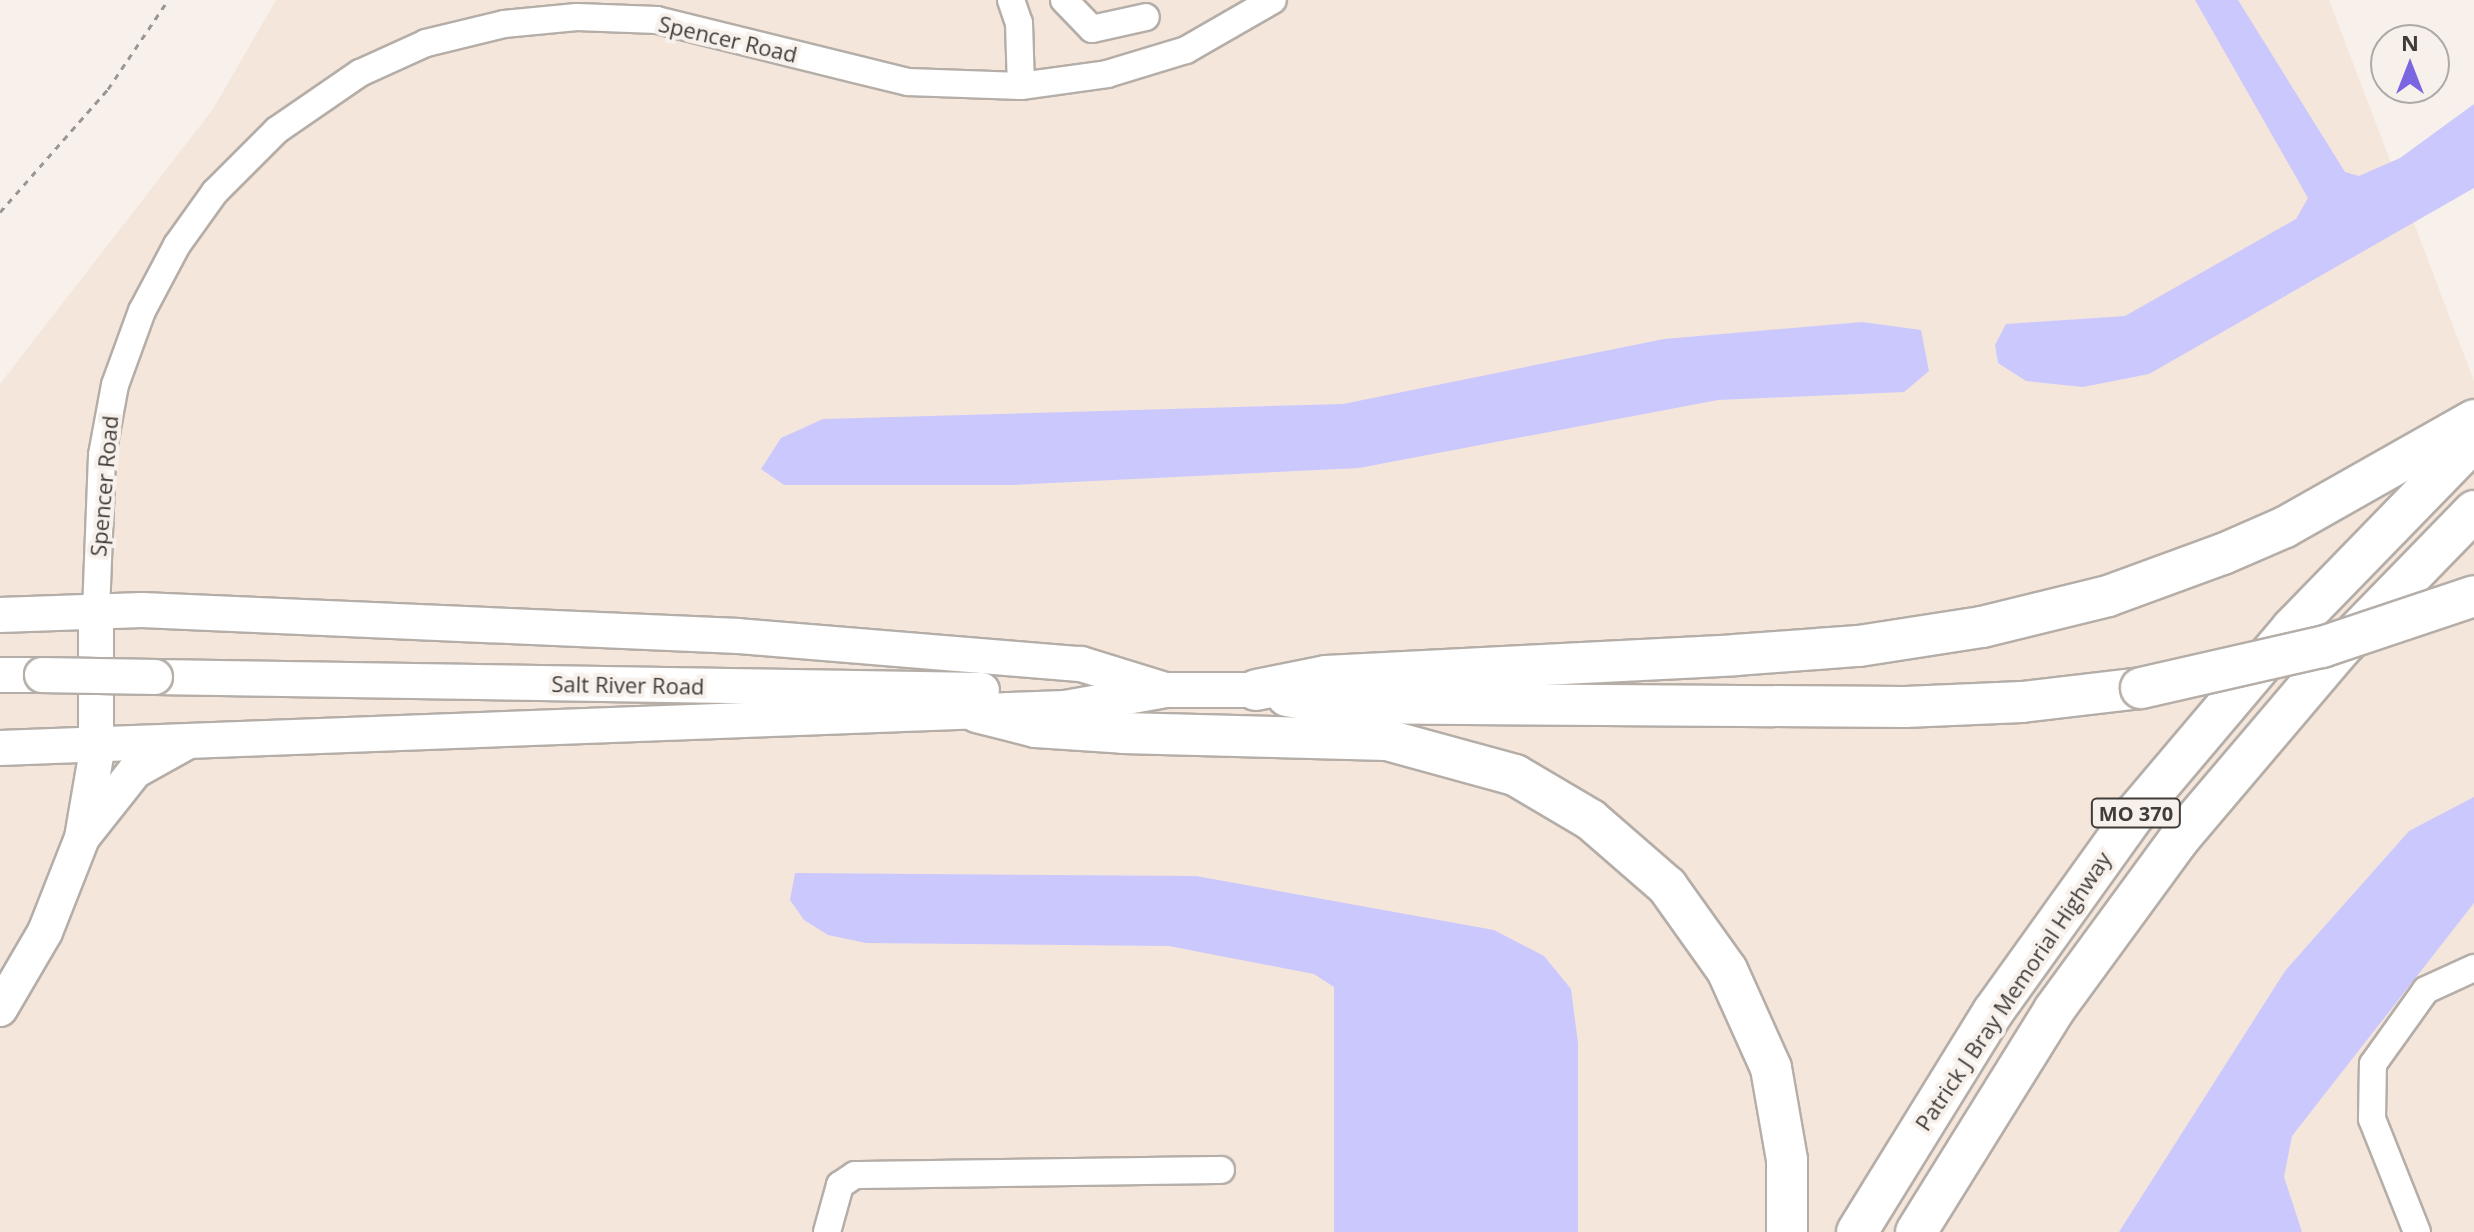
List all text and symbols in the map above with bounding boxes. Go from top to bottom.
street label: Spencer Road [656,10,800,68]
north arrow [2370,24,2450,104]
text: N [2401,27,2419,57]
street label: Spencer Road [85,414,123,558]
street label: Salt River Road [551,670,705,700]
road number: MO 370 [2090,797,2182,829]
street label: Patrick J Bray Memorial Highway [1910,847,2116,1135]

